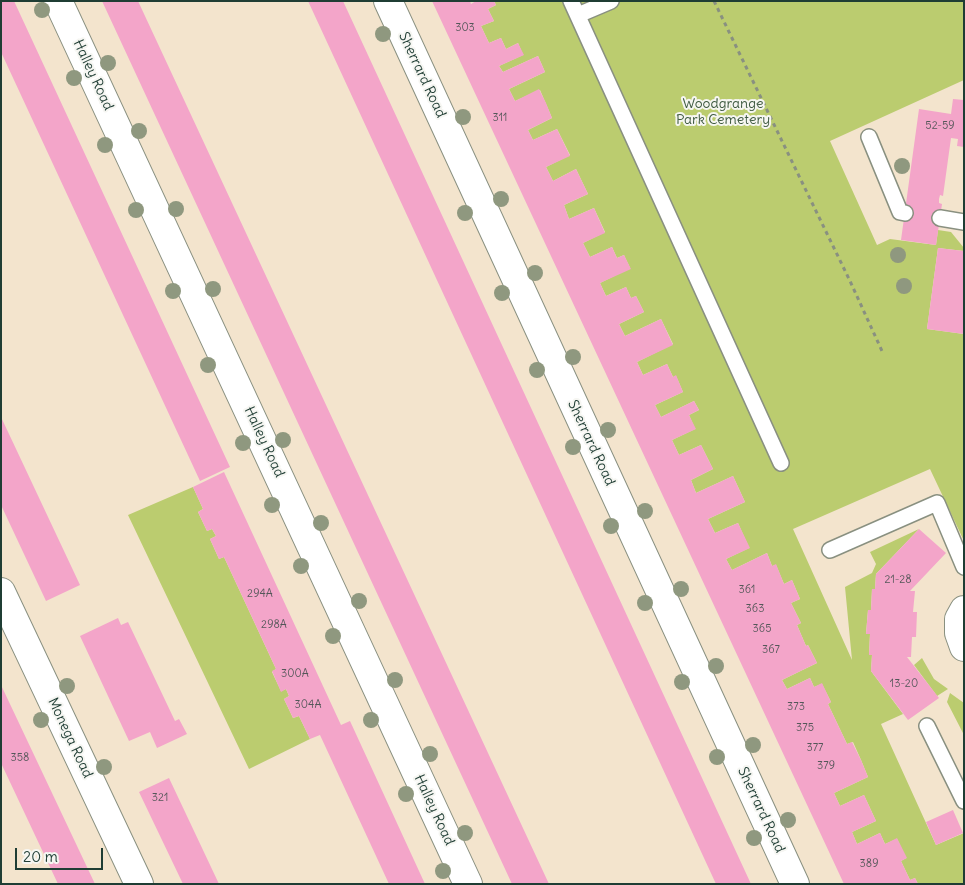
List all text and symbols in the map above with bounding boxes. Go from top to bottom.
house number: 303 [455,21,475,35]
street label: Sherrard Road [395,29,449,121]
street label: Halley Road [69,37,117,113]
park label: Woodgrange Park Cemetery [676,96,770,128]
house number: 311 [493,111,507,125]
house number: 52-59 [925,119,955,133]
street label: Sherrard Road [564,397,618,489]
street label: Halley Road [240,404,288,480]
house number: 21-28 [884,573,912,587]
house number: 361 [739,583,755,597]
house number: 294A [247,587,273,601]
house number: 363 [746,602,764,616]
house number: 298A [261,618,287,632]
house number: 365 [753,622,771,636]
house number: 367 [762,643,780,657]
house number: 300A [281,667,309,681]
house number: 13-20 [890,677,918,691]
street label: Monega Road [44,695,96,781]
house number: 304A [295,698,321,712]
house number: 373 [787,700,805,714]
house number: 375 [796,721,814,735]
house number: 377 [806,741,824,755]
house number: 358 [11,751,29,765]
house number: 379 [817,759,835,773]
street label: Sherrard Road [734,764,788,856]
street label: Halley Road [410,772,458,848]
house number: 321 [152,791,168,805]
scale bar [18,838,105,870]
text: 20 m [23,847,58,866]
house number: 389 [860,857,878,871]

